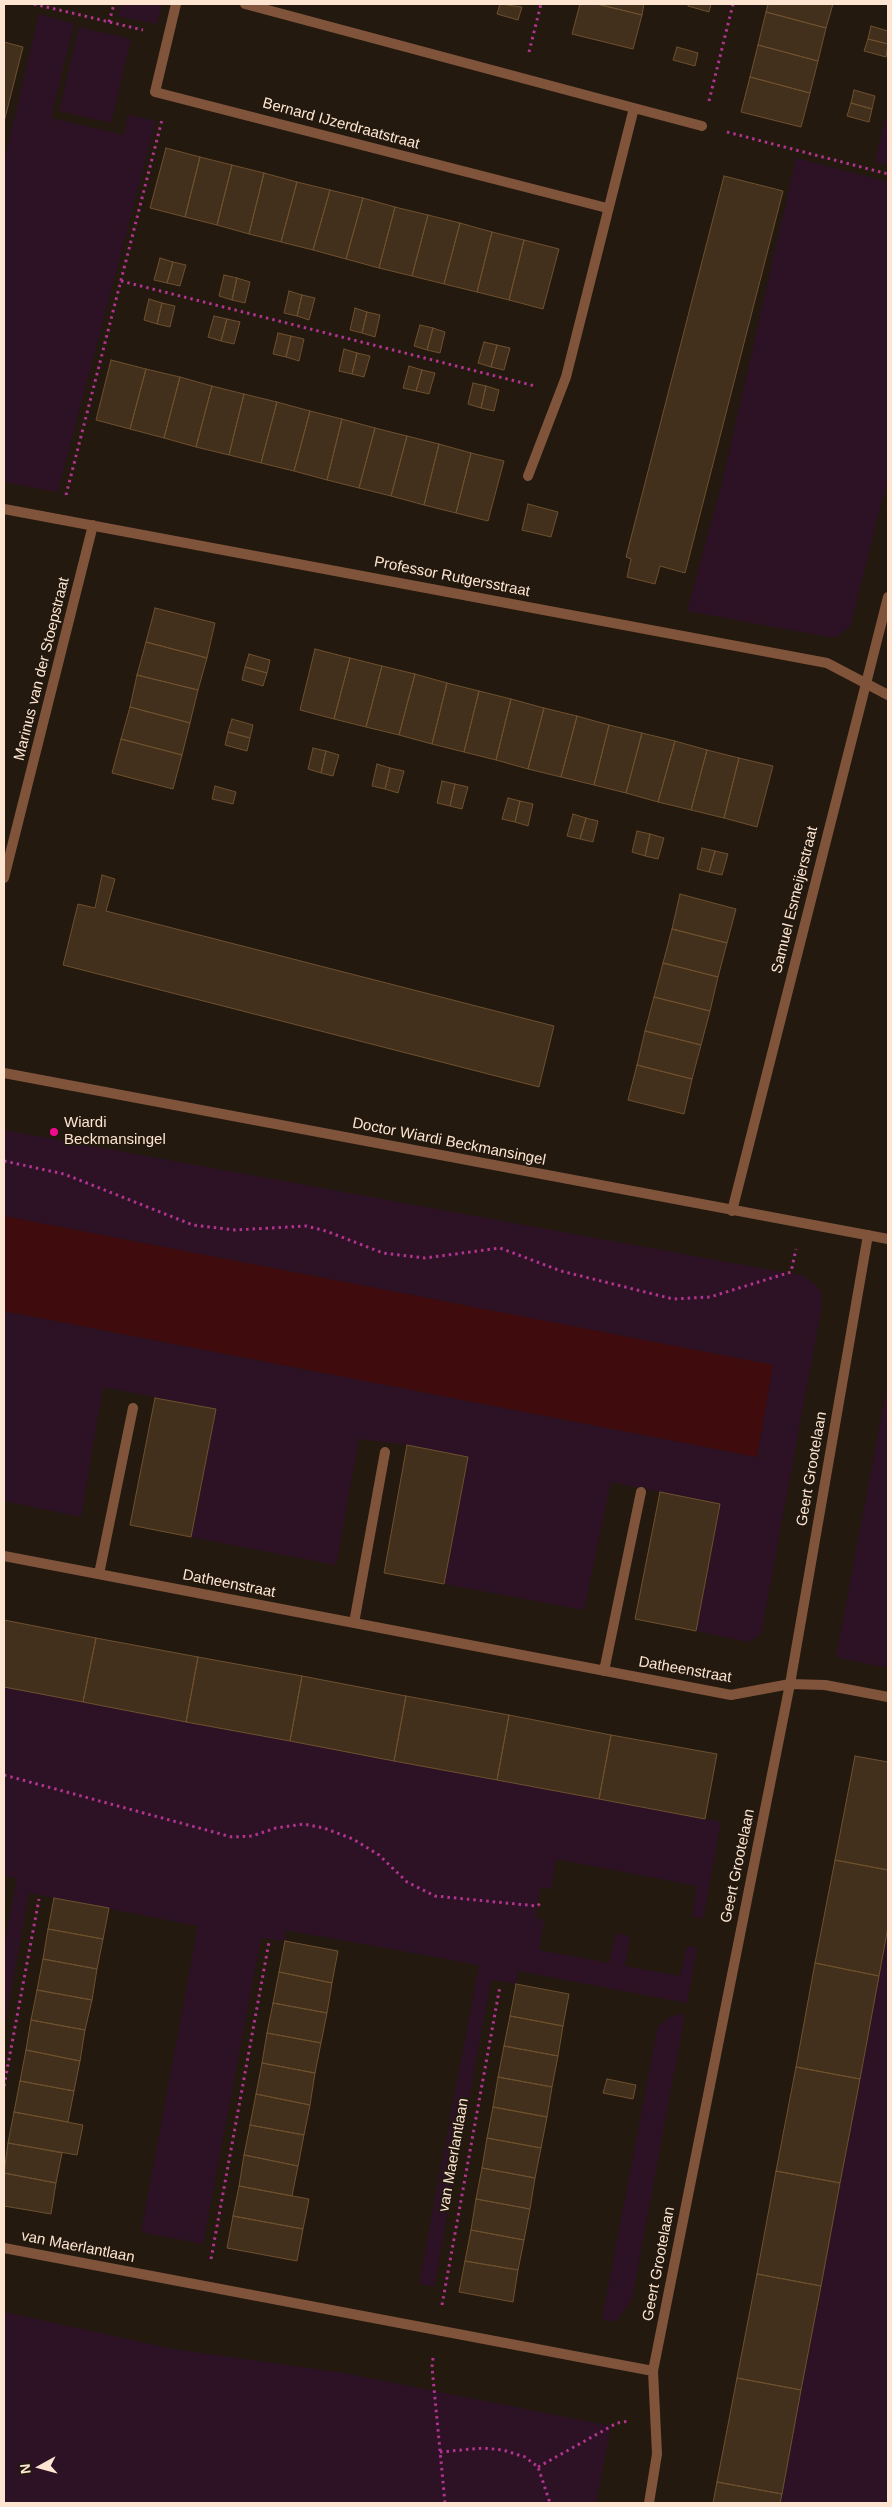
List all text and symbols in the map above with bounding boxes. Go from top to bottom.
street label: Bernard IJzerdraatstraat [261,94,421,154]
street label: Professor Rutgersstraat [373,553,531,601]
street label: Marinus van der Stoepstraat [10,575,74,763]
street label: Samuel Esmeijerstraat [768,825,822,975]
place label: Wiardi Beckmansingel [64,1114,166,1149]
street label: Doctor Wiardi Beckmansingel [351,1114,547,1170]
marker: Wiardi Beckmansingel [48,1126,60,1138]
street label: Geert Grootelaan [793,1410,831,1528]
street label: Datheenstraat [181,1566,277,1602]
street label: Datheenstraat [637,1653,733,1687]
street label: Geert Grootelaan [717,1807,759,1925]
street label: van Maerlantlaan [435,2097,473,2213]
street label: Geert Grootelaan [639,2205,679,2323]
street label: van Maerlantlaan [20,2227,136,2267]
north arrow [15,2442,65,2492]
text: N [17,2463,34,2475]

